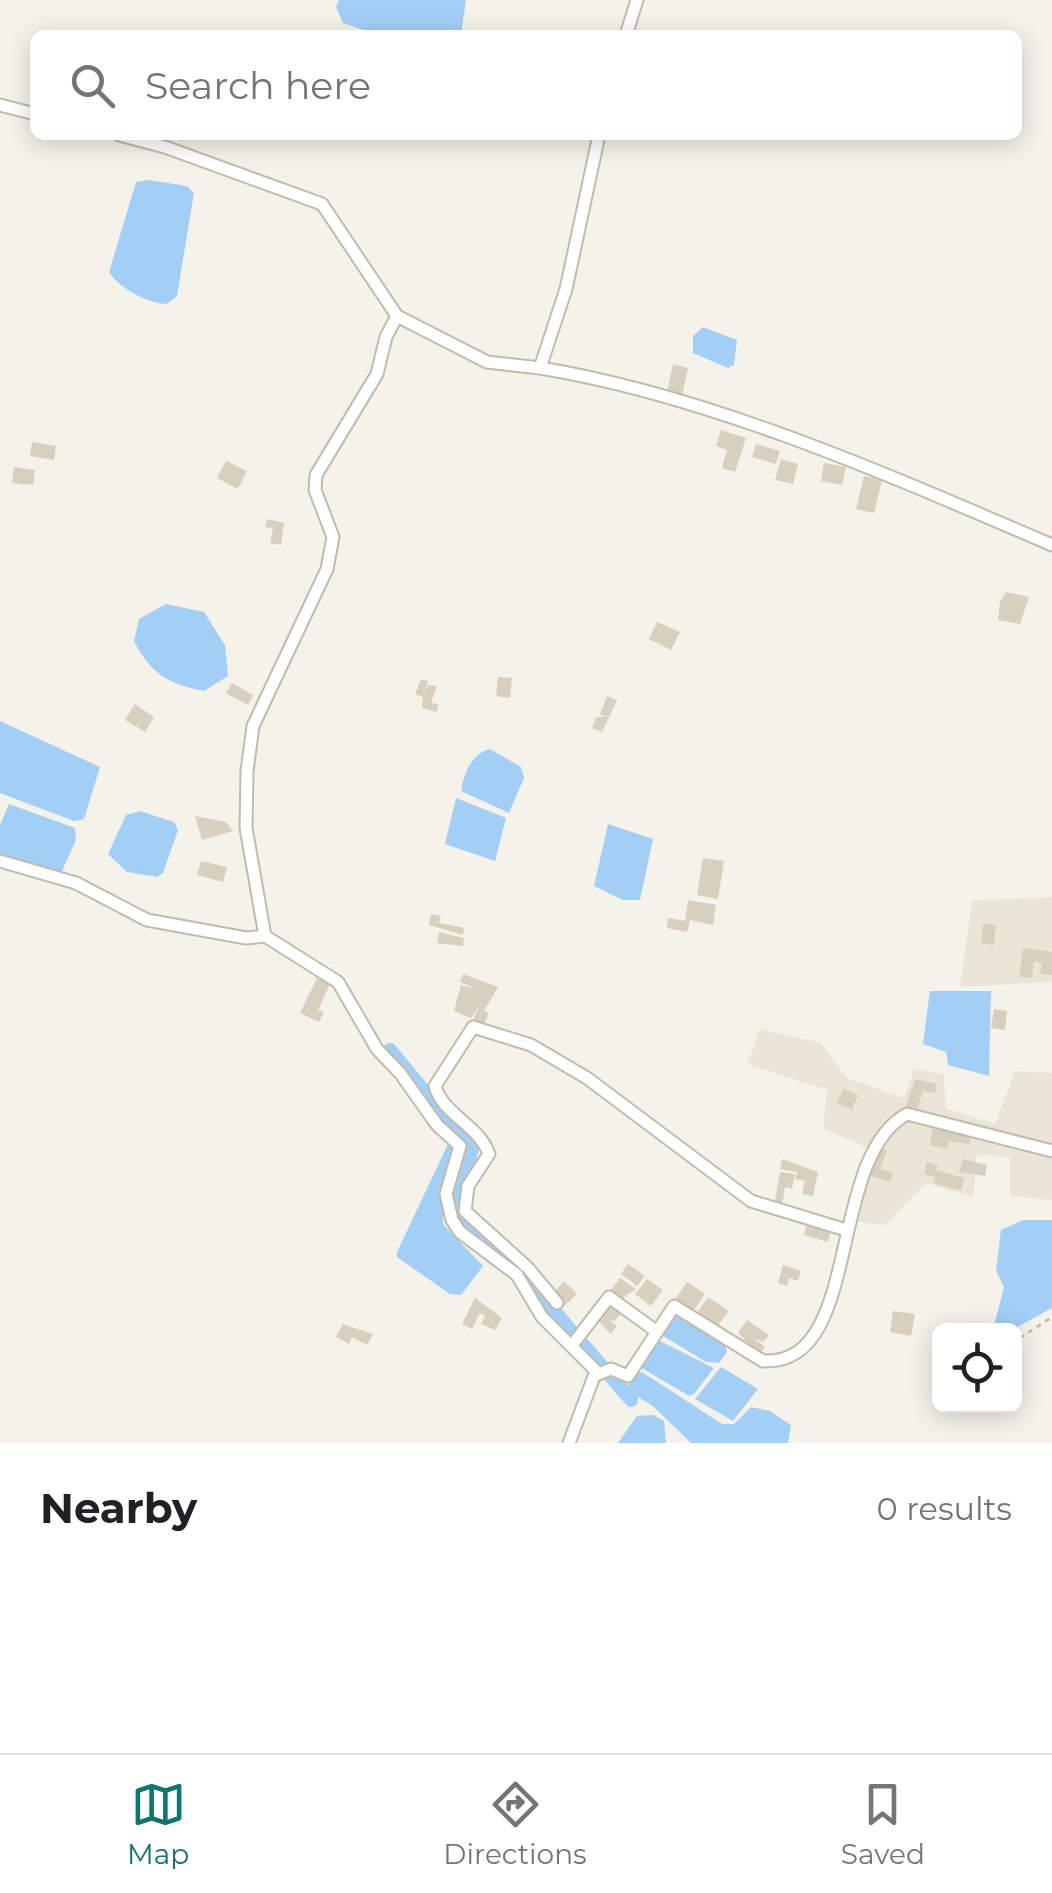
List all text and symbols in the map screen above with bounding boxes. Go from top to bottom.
search box [30,30,1022,140]
icon: search [65,58,120,113]
text: Search here [145,62,371,109]
map controls [932,1323,1022,1413]
button: locate [932,1323,1022,1413]
text: Nearby [40,1482,197,1534]
text: 0 results [877,1489,1012,1528]
tab: Map [127,1777,189,1871]
tab: Directions [443,1777,587,1871]
tab: Saved [841,1777,925,1871]

